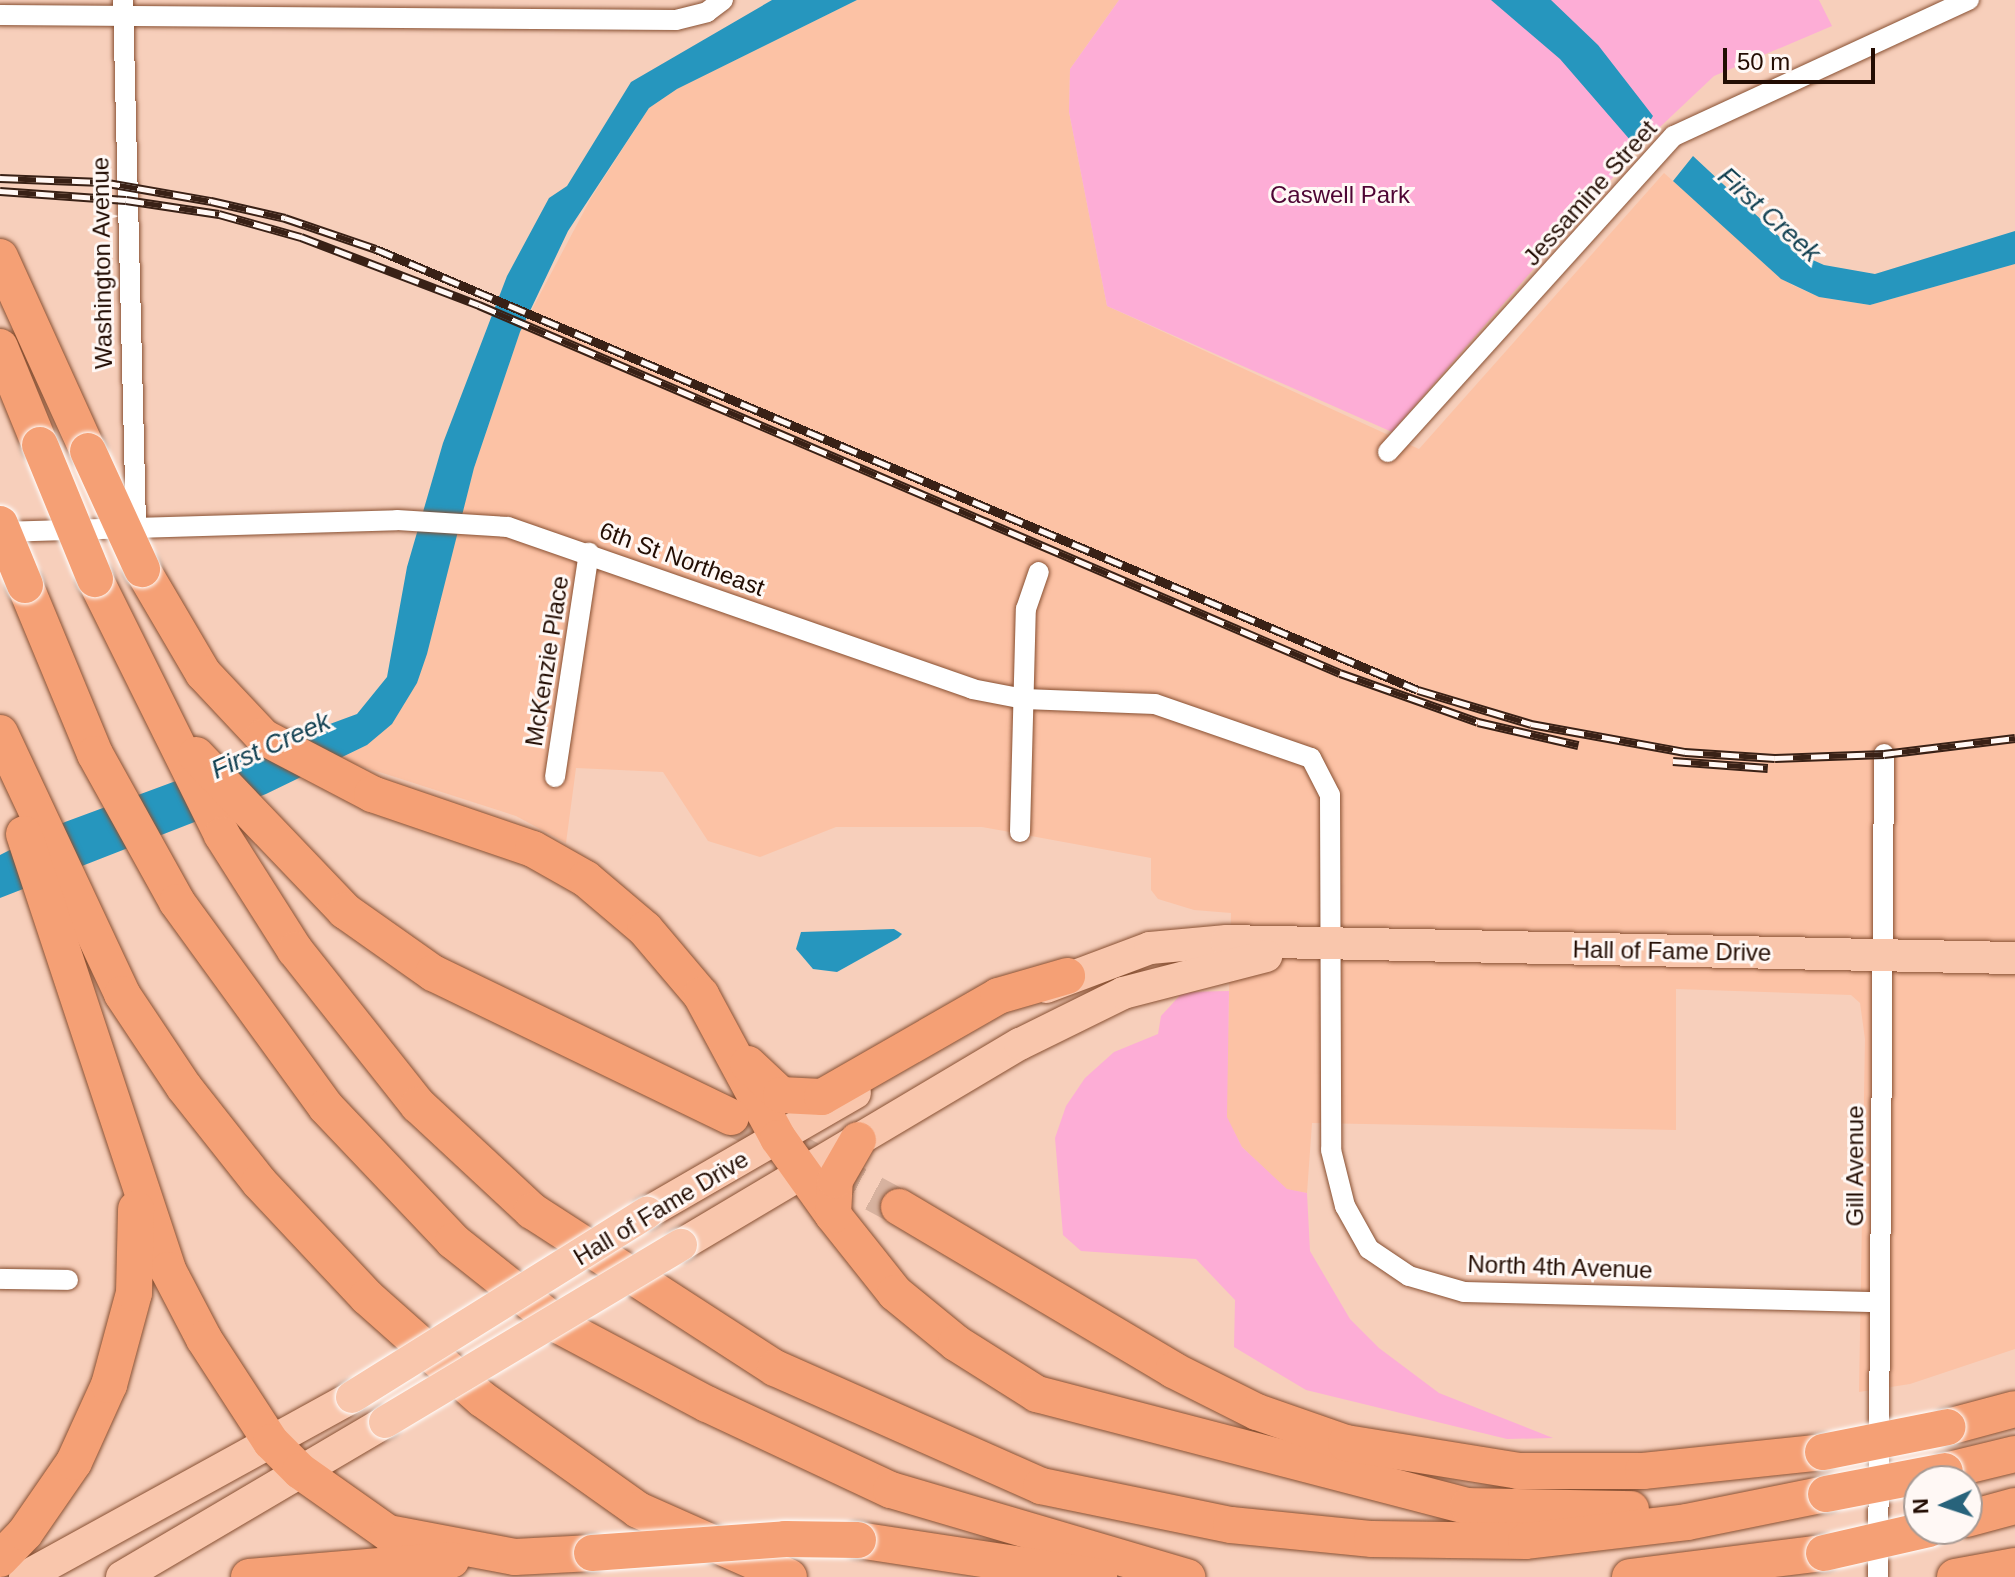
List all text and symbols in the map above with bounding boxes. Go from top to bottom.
scale bar [1727,32,1879,82]
text: 50 m [1737,48,1790,75]
street label: Jessamine Street [1517,114,1663,272]
street label: Washington Avenue [86,156,118,370]
water label: First Creek [1711,161,1827,269]
park label: Caswell Park [1270,181,1410,209]
street label: 6th St Northeast [596,516,768,602]
street label: McKenzie Place [519,574,575,748]
water label: First Creek [207,706,335,786]
street label: Hall of Fame Drive [1572,935,1772,967]
street label: Gill Avenue [1841,1105,1869,1227]
street label: Hall of Fame Drive [568,1144,754,1272]
street label: North 4th Avenue [1466,1249,1654,1285]
north arrow [1903,1465,1983,1545]
text: N [1908,1498,1933,1515]

